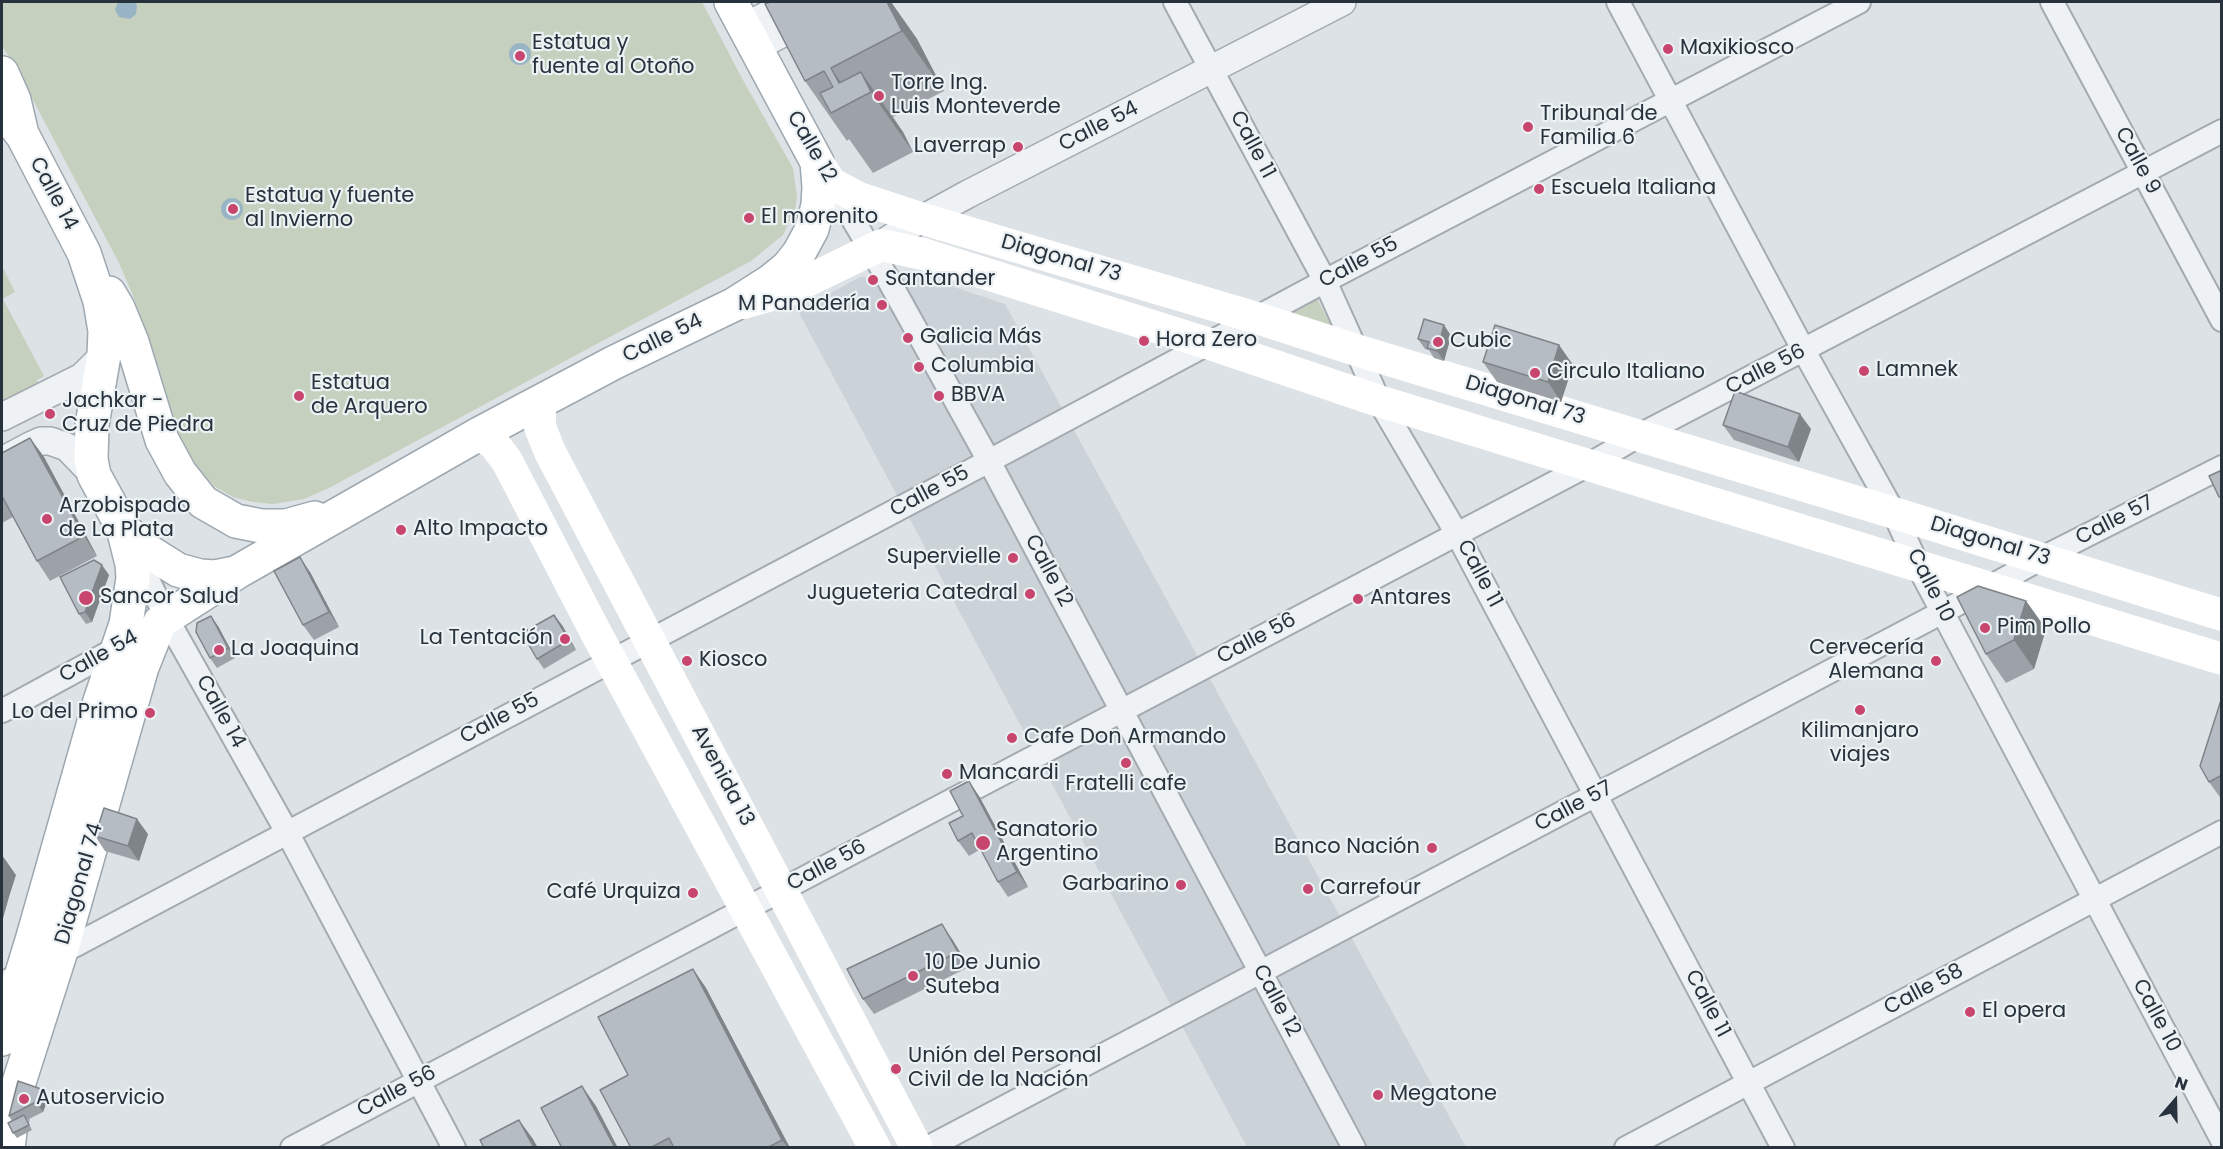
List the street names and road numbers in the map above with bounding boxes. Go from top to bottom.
street label: Calle 54 [1055,96,1143,158]
street label: Calle 12 [781,107,841,187]
street label: Calle 11 [1224,107,1280,183]
street label: Calle 9 [2109,123,2165,199]
street label: Calle 14 [23,153,83,235]
street label: Diagonal 73 [998,230,1124,288]
street label: Calle 55 [1315,232,1403,294]
street label: Calle 54 [619,309,707,369]
street label: Calle 56 [1722,339,1810,401]
street label: Diagonal 73 [1462,371,1588,431]
street label: Calle 55 [886,461,974,523]
street label: Calle 57 [2072,491,2158,551]
street label: Diagonal 73 [1927,512,2053,572]
street label: Calle 12 [1019,531,1077,611]
street label: Calle 11 [1451,536,1507,612]
street label: Calle 10 [1901,545,1959,627]
street label: Calle 56 [1213,608,1301,670]
street label: Calle 54 [55,625,143,689]
street label: Calle 14 [190,671,250,753]
street label: Calle 55 [456,688,544,750]
street label: Avenida 13 [685,721,759,831]
street label: Calle 57 [1531,776,1617,838]
street label: Diagonal 74 [51,820,109,948]
street label: Calle 56 [783,835,871,897]
street label: Calle 58 [1880,959,1968,1021]
street label: Calle 12 [1247,961,1305,1041]
street label: Calle 11 [1679,966,1735,1042]
street label: Calle 10 [2126,975,2186,1057]
street label: Calle 56 [353,1061,441,1123]

